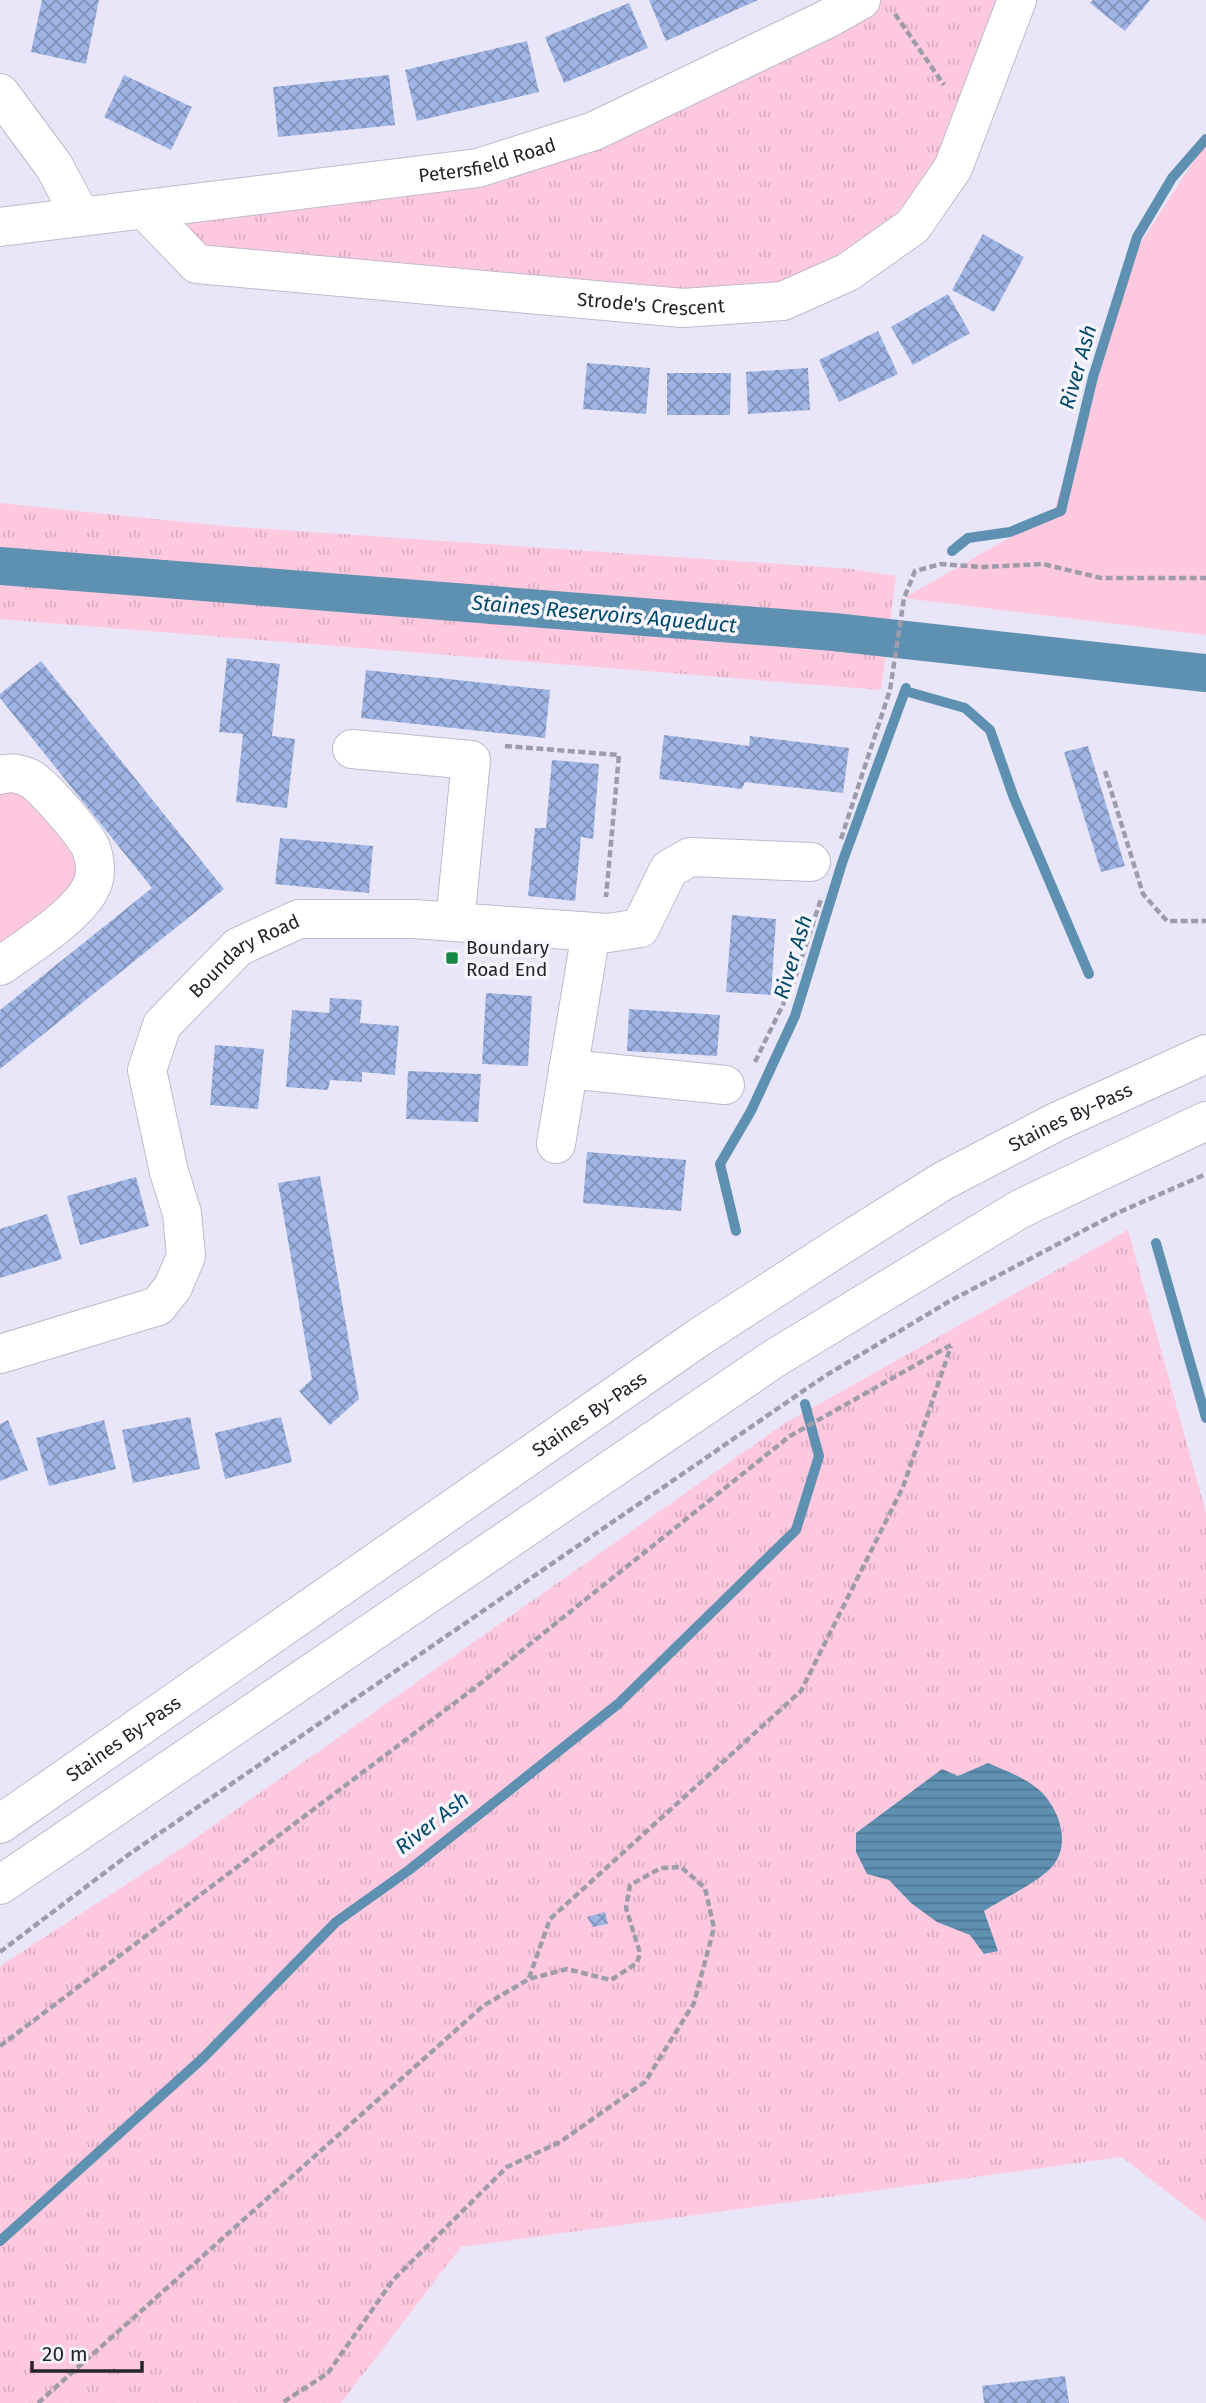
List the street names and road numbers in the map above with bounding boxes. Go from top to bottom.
street label: Petersfield Road [417,133,559,187]
street label: Strode's Crescent [576,287,725,320]
street label: Boundary Road [184,909,303,1003]
street label: Staines By-Pass [1005,1078,1136,1157]
street label: Staines By-Pass [528,1366,651,1462]
street label: Staines By-Pass [62,1691,185,1787]

